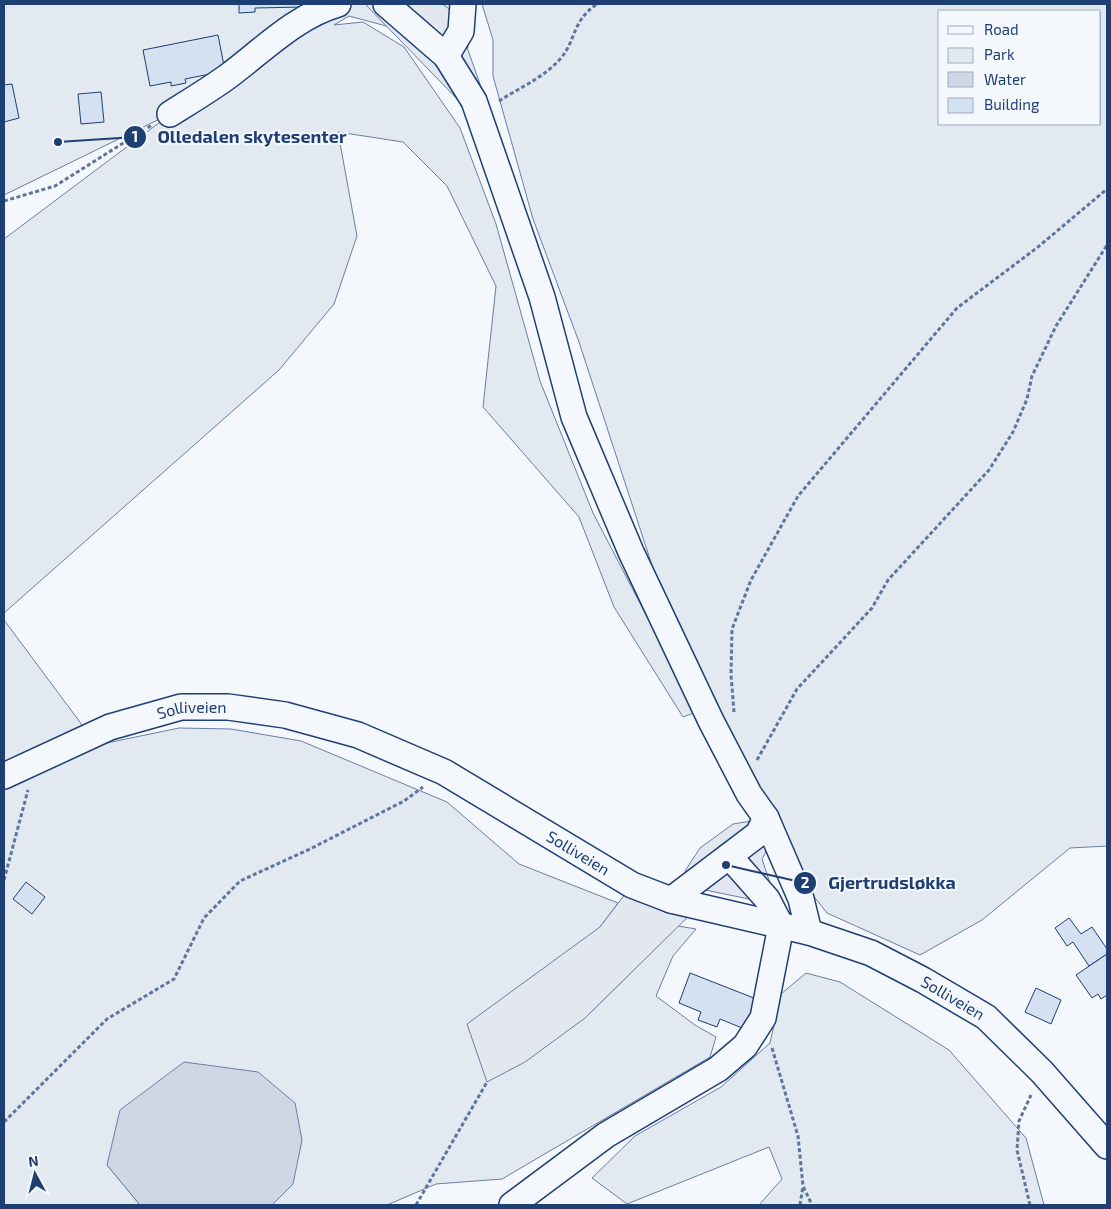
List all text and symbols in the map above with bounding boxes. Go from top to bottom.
legend [938,10,1101,125]
text: Road [984,20,1019,38]
text: Park [984,45,1015,63]
text: Water [984,70,1026,88]
text: Building [984,95,1040,113]
callout: Olledalen skytesenter [122,120,356,153]
text: Olledalen skytesenter [157,125,347,147]
text: 1 [132,127,138,145]
street label: Solliveien [154,697,227,722]
street label: Solliveien [543,826,614,879]
callout: Gjertrudsløkka [793,866,965,899]
text: Gjertrudsløkka [828,871,956,893]
text: 2 [801,873,810,891]
street label: Solliveien [918,971,988,1023]
north arrow [10,1149,60,1199]
text: N [27,1152,39,1170]

